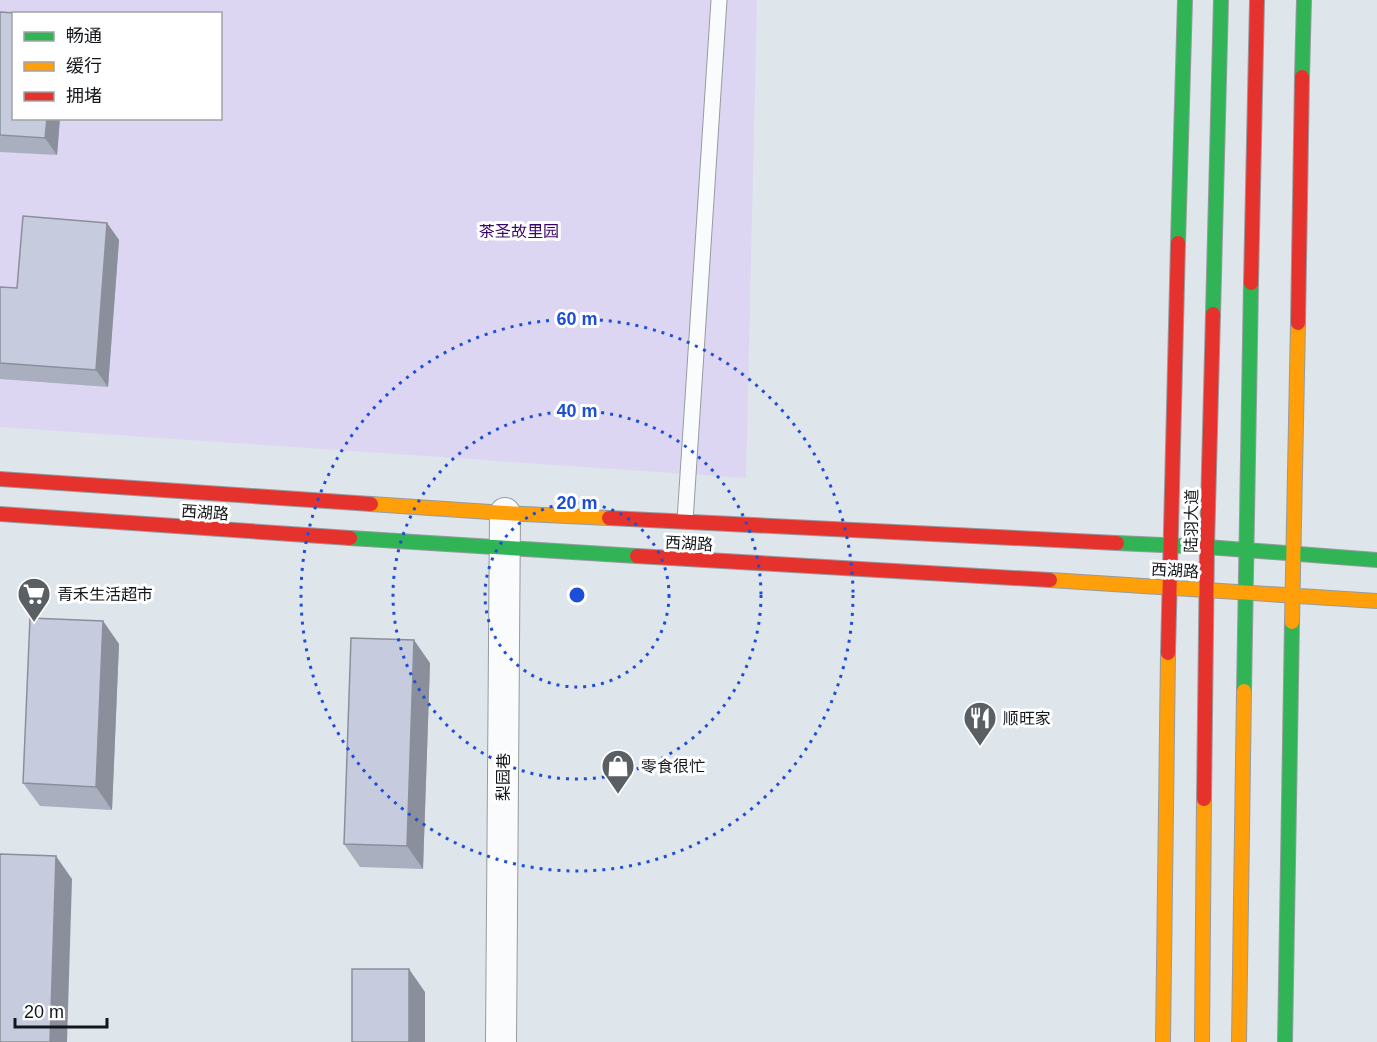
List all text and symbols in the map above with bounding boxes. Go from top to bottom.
legend [12,12,222,120]
text: 畅通 [66,26,102,46]
text: 缓行 [66,56,102,76]
text: 拥堵 [66,86,102,106]
park label: 茶圣故里园 [479,223,559,240]
text: 60 m [556,309,598,329]
text: 40 m [556,401,598,421]
street label: 陆羽大道 [1182,489,1201,553]
text: 20 m [556,493,598,513]
street label: 西湖路 [180,502,230,523]
street label: 西湖路 [665,534,713,553]
street label: 西湖路 [1151,561,1199,580]
supermarket icon: 青禾生活超市 [16,576,52,623]
centre of rings [567,585,587,605]
place label: 青禾生活超市 [57,586,153,603]
restaurant icon: 顺旺家 [962,700,998,747]
place label: 顺旺家 [1003,710,1051,727]
shop icon: 零食很忙 [600,748,636,795]
street label: 梨园巷 [495,753,512,801]
place label: 零食很忙 [641,758,705,775]
scale bar [15,991,106,1029]
text: 20 m [24,1002,64,1022]

